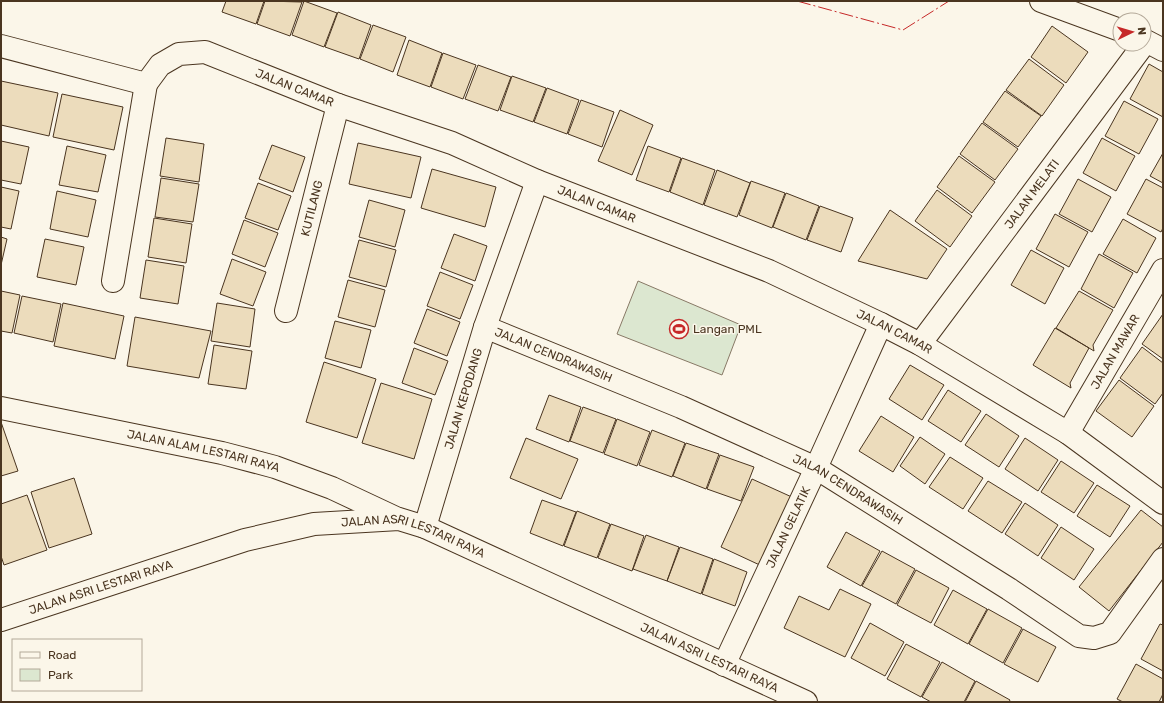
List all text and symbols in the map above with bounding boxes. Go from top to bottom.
north arrow [1112,12,1152,52]
text: N [1135,27,1148,36]
street label: JALAN CAMAR [253,66,336,110]
street label: JALAN MELATI [1002,157,1062,231]
street label: KUTILANG [298,179,326,238]
street label: JALAN CAMAR [555,183,638,226]
street label: JALAN CAMAR [854,306,935,357]
street label: JALAN MAWAR [1088,312,1143,392]
sports icon: Langan PML [668,318,690,340]
place label: Langan PML [693,322,762,336]
street label: JALAN CENDRAWASIH [493,325,614,385]
street label: JALAN KEPODANG [442,347,485,451]
street label: JALAN ALAM LESTARI RAYA [126,427,282,475]
street label: JALAN CENDRAWASIH [791,451,905,528]
street label: JALAN GELATIK [763,484,814,570]
street label: JALAN ASRI LESTARI RAYA [341,512,487,561]
street label: JALAN ASRI LESTARI RAYA [27,557,174,617]
street label: JALAN ASRI LESTARI RAYA [638,620,781,695]
legend [12,639,142,691]
text: Road [48,648,76,662]
text: Park [48,668,74,682]

